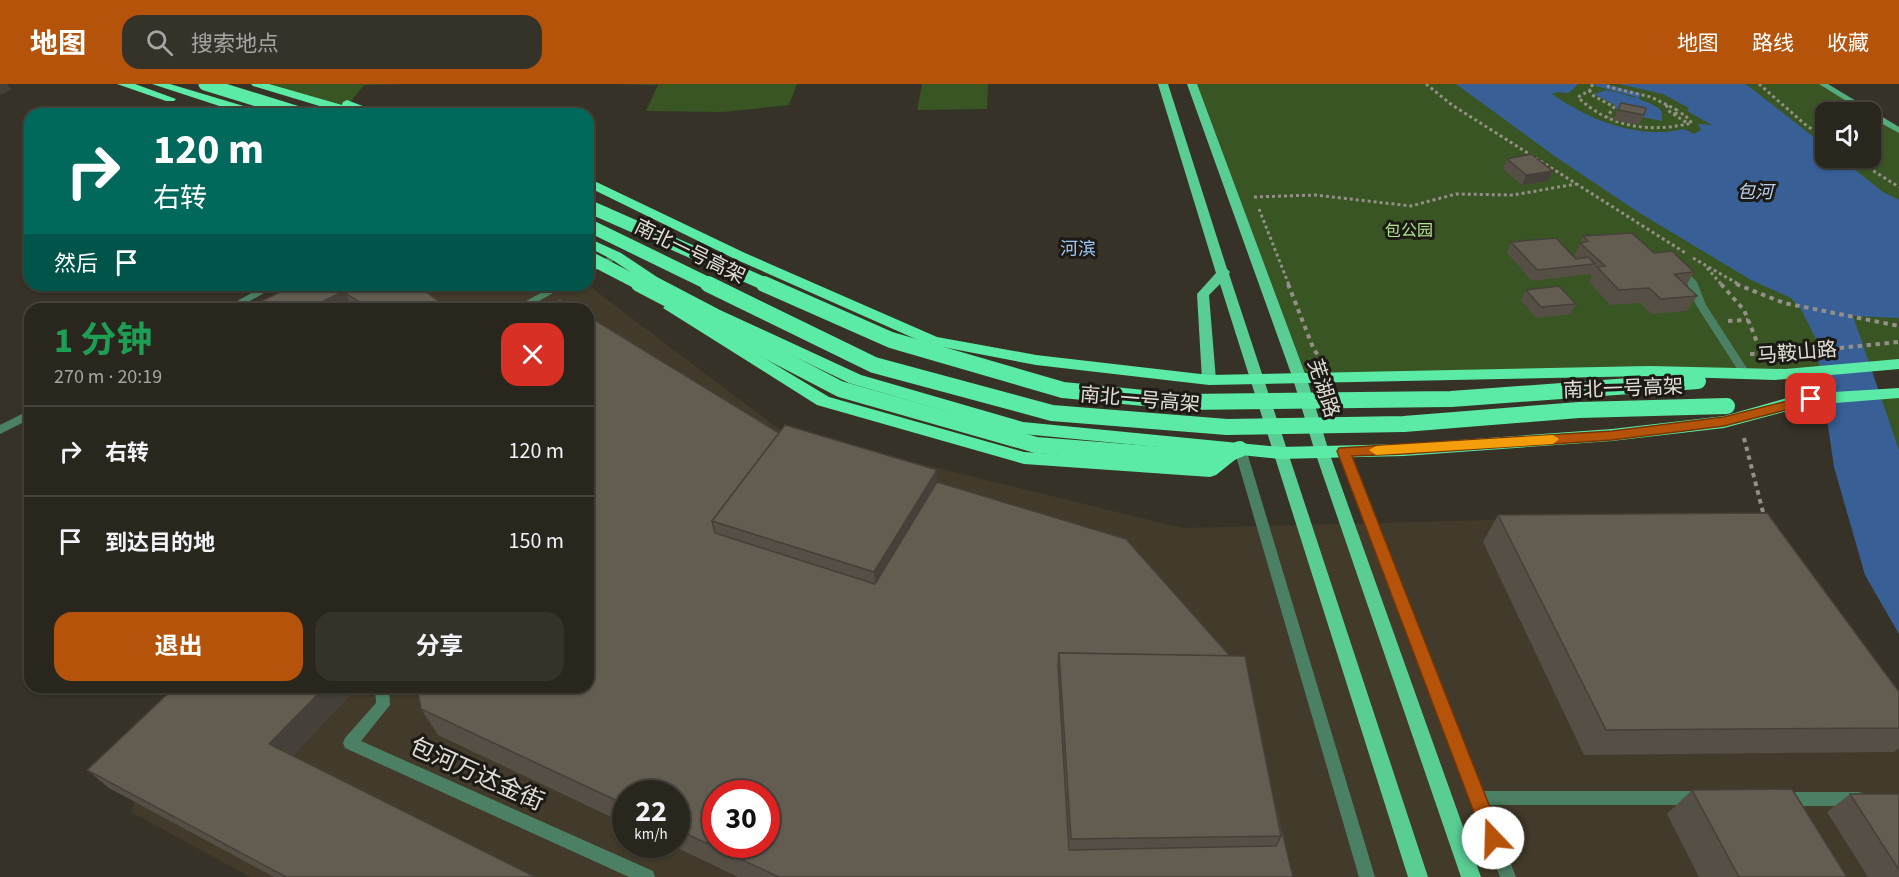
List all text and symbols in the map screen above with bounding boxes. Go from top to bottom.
search box [122,15,542,69]
text: 地图 [30,24,86,64]
icon: search [143,26,176,59]
text: 搜索地点 [191,28,279,60]
text: 地图 [1677,28,1719,58]
text: 路线 [1752,28,1794,58]
text: 收藏 [1827,28,1869,58]
map controls [1815,102,1881,168]
button: sound [1815,102,1881,168]
text: 120 m [153,120,264,180]
icon: right [54,132,132,210]
text: 右转 [153,179,207,218]
water label: 包河 [1737,180,1776,205]
street label: 南北一号高架 [629,213,750,291]
park label: 包公园 [1385,220,1433,242]
district label: 河滨 [1060,237,1096,262]
icon: arrive [110,246,143,279]
text: 然后 [54,248,98,280]
text: 1 分钟 [54,315,152,366]
button: close [501,323,564,386]
street label: 马鞍山路 [1756,336,1838,370]
street label: 芜湖路 [1300,355,1346,421]
text: 270 m · 20:19 [54,363,162,391]
street label: 南北一号高架 [1563,373,1683,405]
pin [1785,373,1836,424]
street label: 南北一号高架 [1079,381,1201,419]
icon: arrive [1794,382,1827,415]
icon: right [54,435,87,468]
text: 120 m [509,435,564,467]
text: 右转 [105,437,149,469]
icon: arrive [54,525,87,558]
text: 150 m [509,525,564,557]
text: 到达目的地 [105,527,215,559]
button: 退出 [54,612,303,681]
button: 分享 [315,612,564,681]
street label: 包河万达金街 [404,729,550,820]
speed limit sign: 30 [702,780,780,858]
text: 22 [635,790,667,833]
position arrow [1461,806,1525,870]
text: km/h [634,824,668,845]

